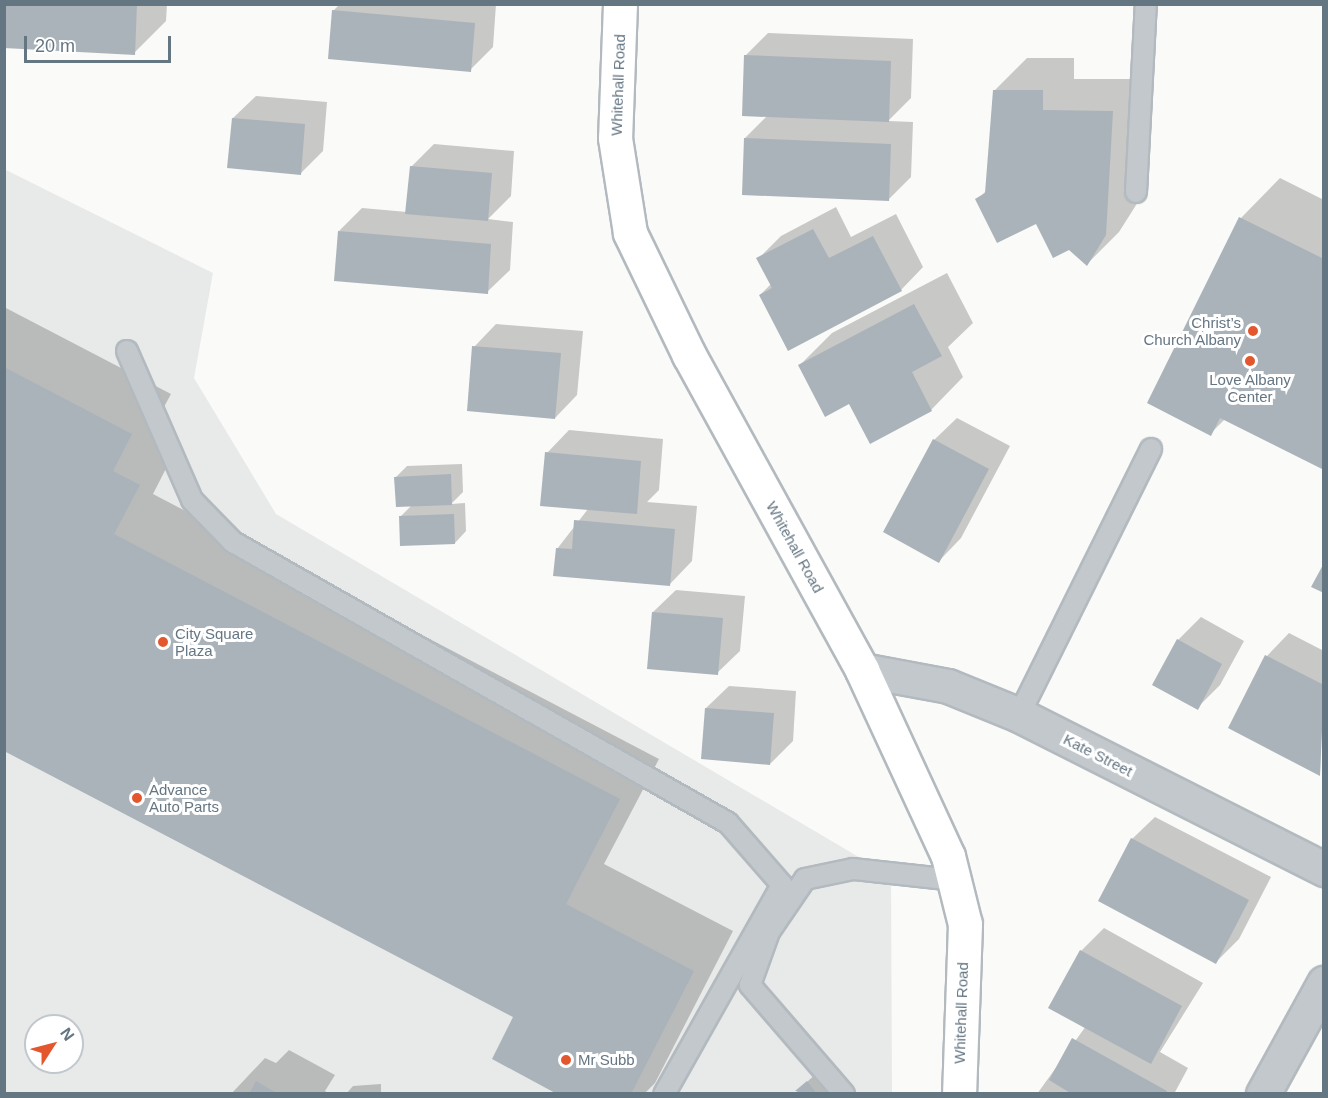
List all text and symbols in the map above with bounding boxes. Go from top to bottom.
scale bar [27,24,174,62]
street label: Whitehall Road [607,34,629,136]
text: 20 m [35,36,75,56]
place label: Christ’s Church Albany [1143,313,1241,348]
marker: Christ’s Church Albany [1246,324,1260,338]
marker: Love Albany Center [1243,354,1257,368]
place label: Love Albany Center [1209,370,1291,405]
street label: Whitehall Road [762,498,828,596]
place label: City Square Plaza [175,624,253,659]
marker: City Square Plaza [156,635,170,649]
street label: Kate Street [1060,730,1136,780]
place label: Advance Auto Parts [149,780,219,815]
marker: Advance Auto Parts [130,791,144,805]
street label: Whitehall Road [950,962,972,1064]
north arrow [24,1014,84,1074]
text: N [57,1025,78,1044]
place label: Mr Subb [578,1051,635,1069]
marker: Mr Subb [559,1053,573,1067]

